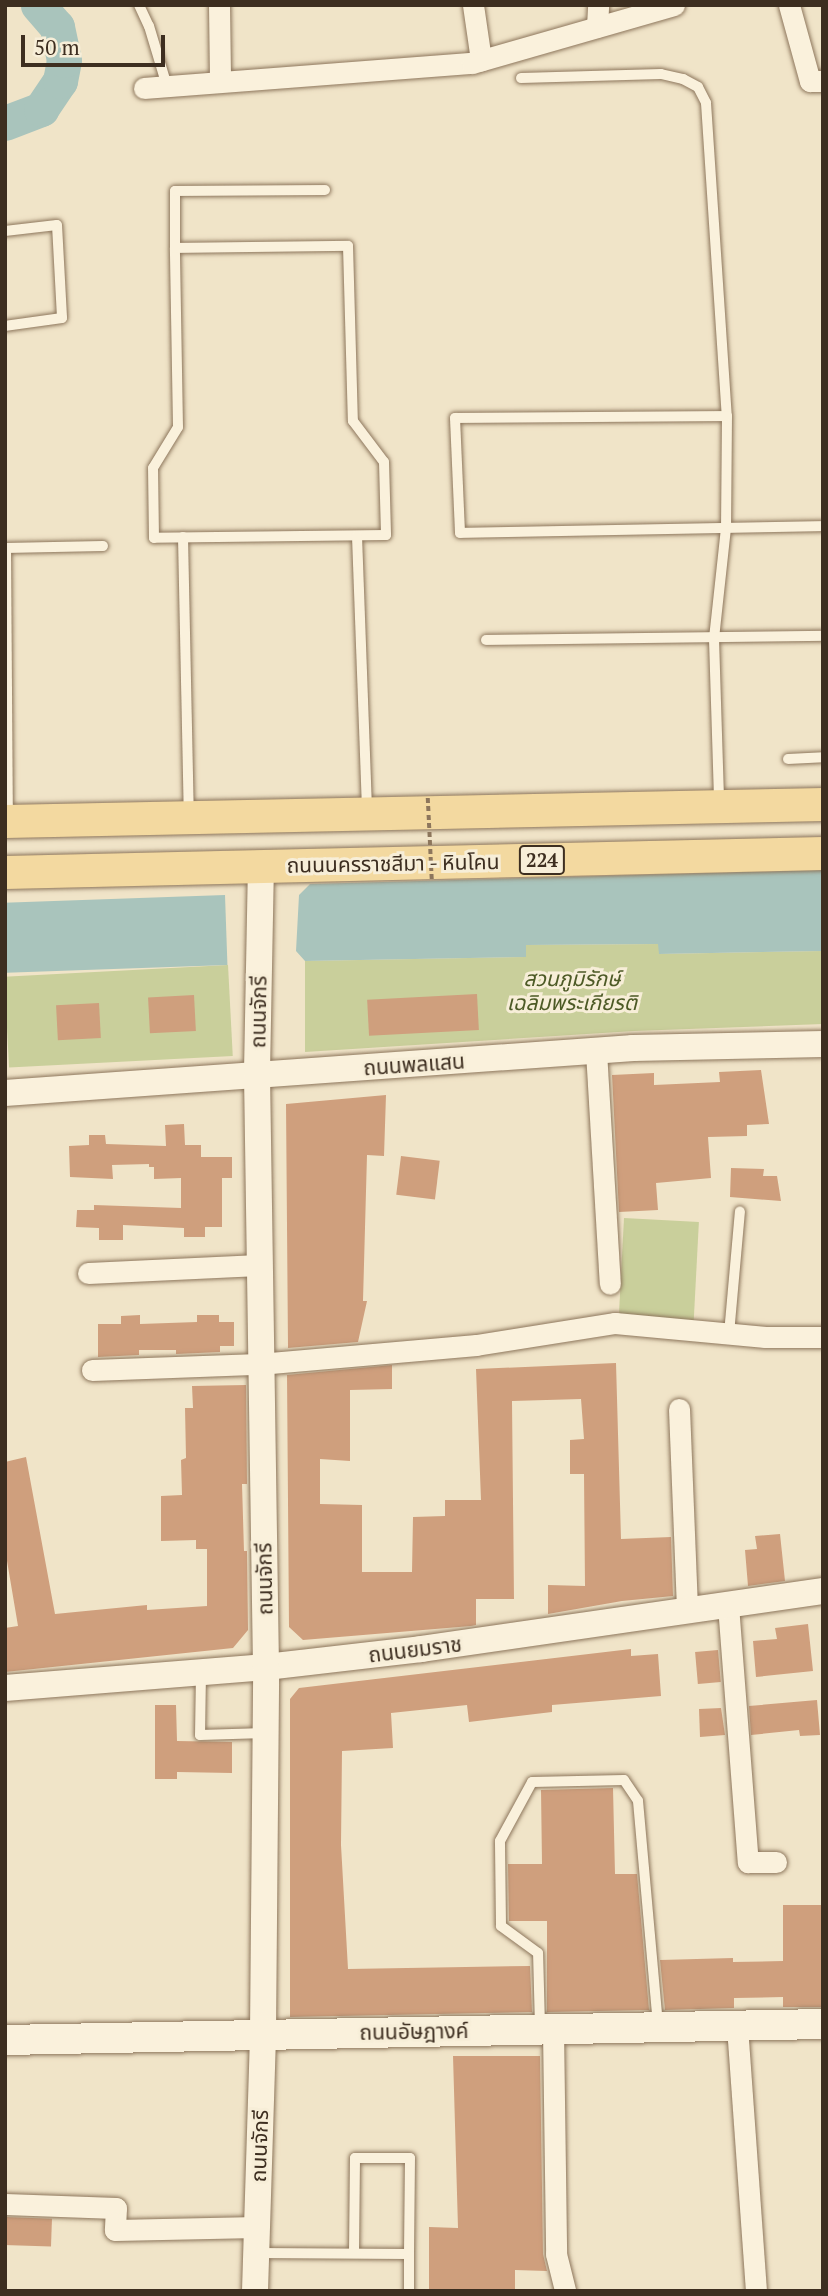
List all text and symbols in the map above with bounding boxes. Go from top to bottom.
scale bar [24,21,168,65]
text: 50 m [34,33,80,61]
road number: 224 [518,845,566,876]
street label: ถนนนครราชสีมา - หินโคน [286,849,500,877]
park label: สวนภูมิรักษ์ เฉลิมพระเกียรติ [507,965,637,1015]
street label: ถนนจักรี [245,976,271,1048]
street label: ถนนพลแสน [362,1048,466,1080]
street label: ถนนจักรี [251,1543,277,1615]
street label: ถนนยมราช [367,1631,463,1667]
street label: ถนนอัษฎางค์ [359,2017,469,2045]
street label: ถนนจักรี [245,2109,273,2183]

